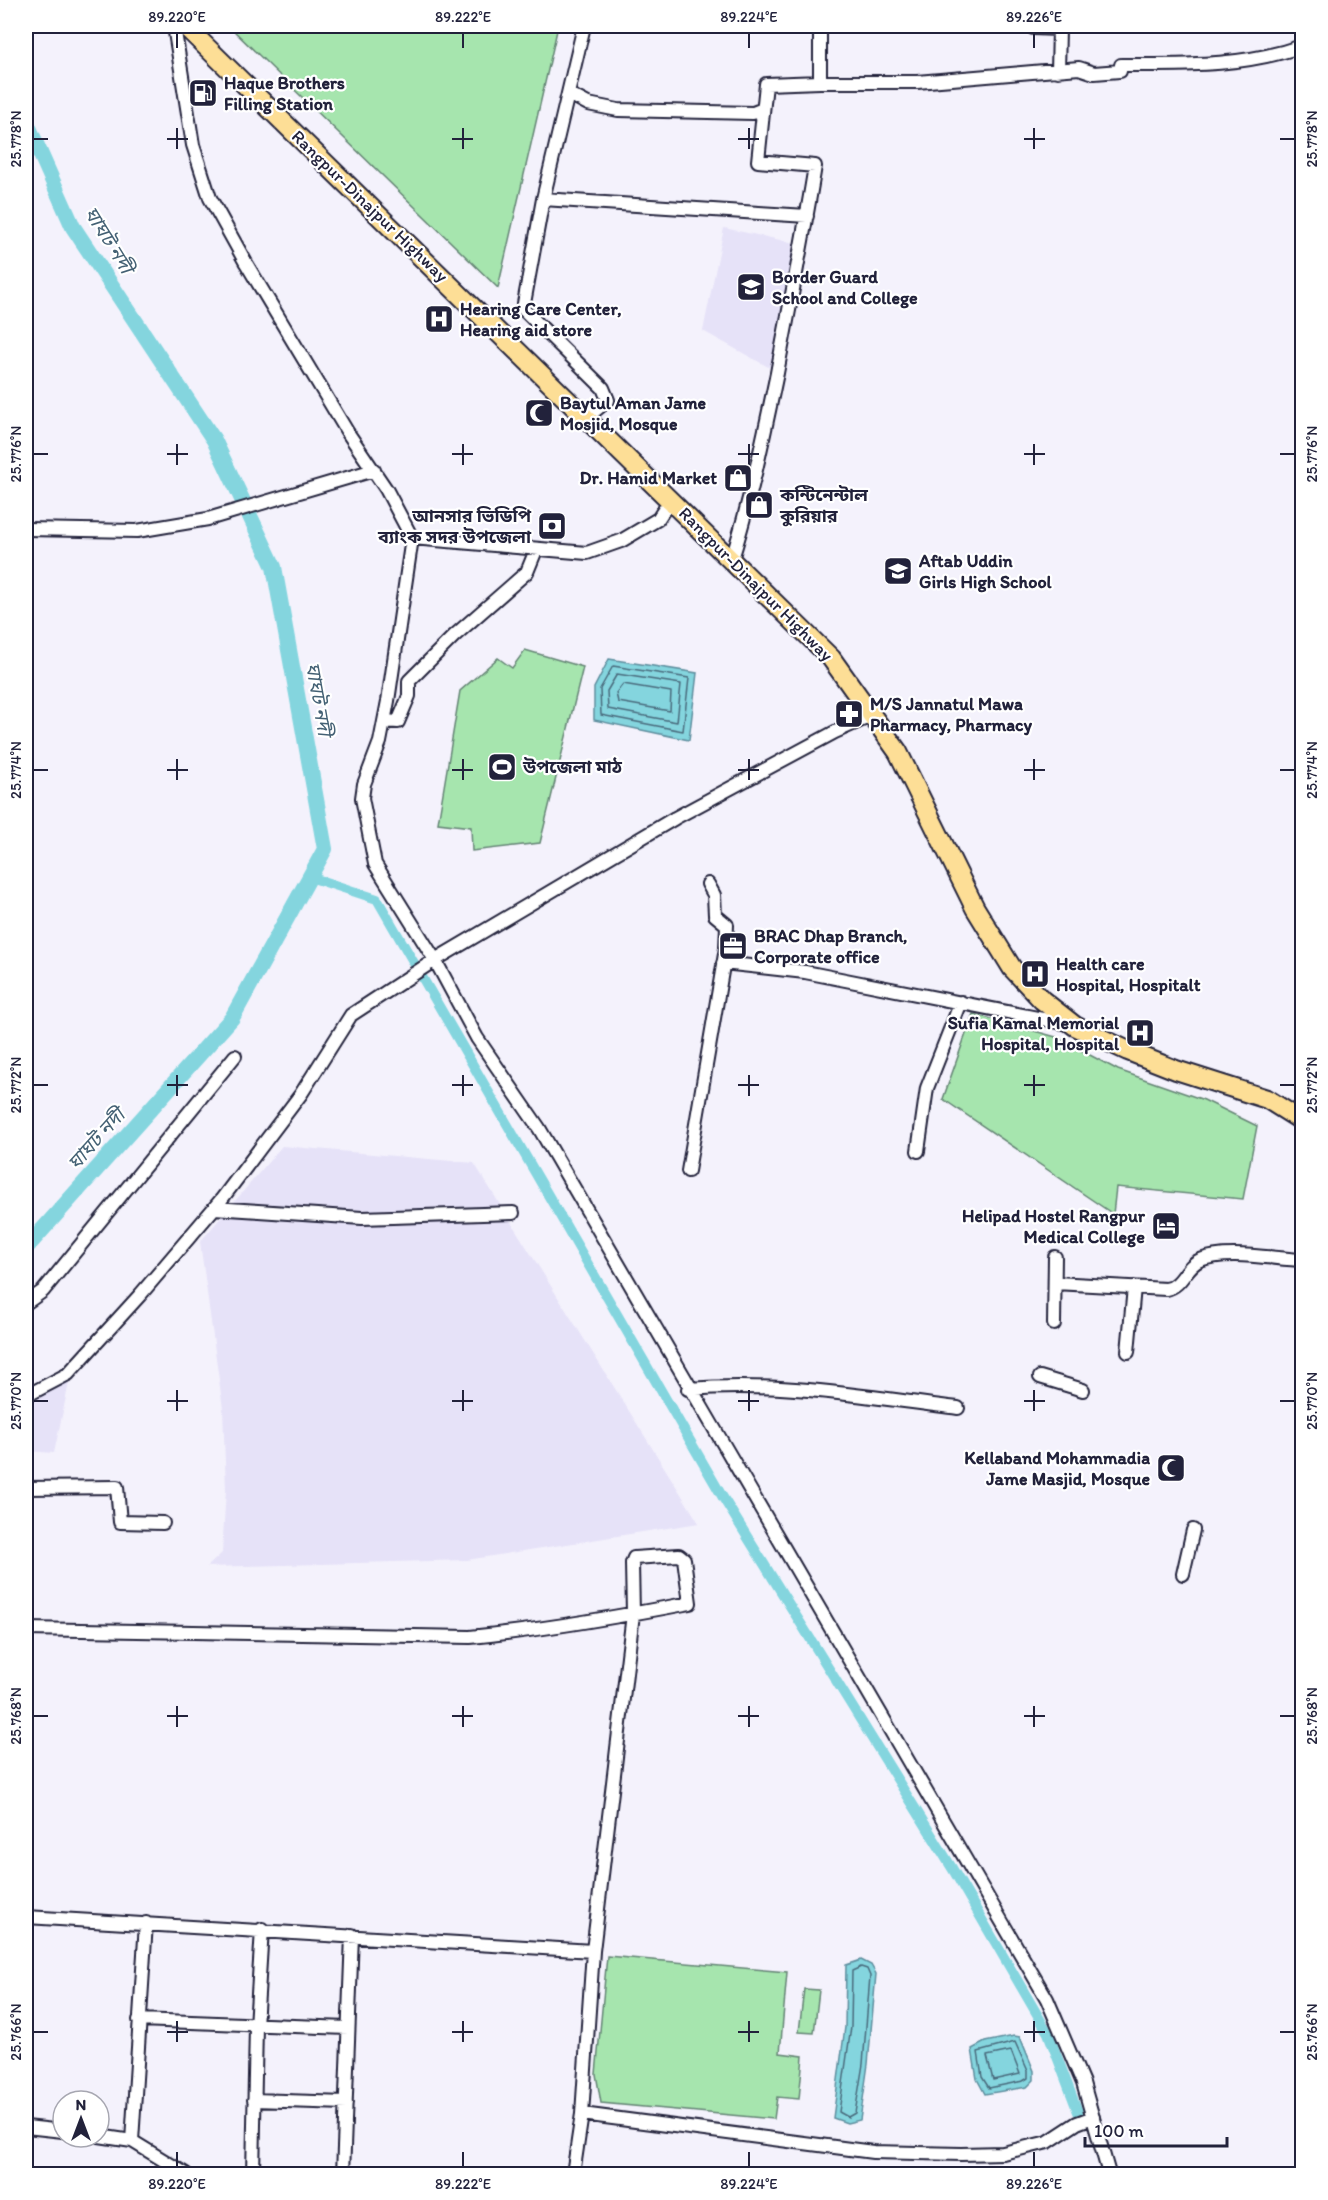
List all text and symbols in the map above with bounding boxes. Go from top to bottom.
text: 89.220°E [148,8,206,26]
text: 89.222°E [435,8,491,26]
text: 89.224°E [720,8,778,26]
text: 89.226°E [1006,8,1062,26]
place label: Haque Brothers Filling Station [224,72,345,115]
fuel station icon: Haque Brothers Filling Station [187,77,219,109]
text: 25.778°N [7,110,25,168]
text: 25.778°N [1303,110,1321,168]
street label: Rangpur-Dinajpur Highway [287,125,453,287]
water label: ঘাঘট নদী [79,202,141,281]
place label: Border Guard School and College [772,266,918,309]
school or university icon: Border Guard School and College [735,271,767,303]
place label: Hearing Care Center, Hearing aid store [460,298,622,341]
hospital icon: Hearing Care Center, Hearing aid store [423,303,455,335]
place label: Baytul Aman Jame Mosjid, Mosque [560,392,707,435]
mosque icon: Baytul Aman Jame Mosjid, Mosque [523,397,555,429]
text: 25.776°N [7,426,25,482]
text: 25.776°N [1303,426,1321,482]
shop icon: Dr. Hamid Market [722,462,754,494]
place label: Dr. Hamid Market [580,467,717,489]
place label: কন্টিনেন্টাল কুরিয়ার [779,484,868,527]
shop icon: কন্টিনেন্টাল কুরিয়ার [743,489,775,521]
street label: Rangpur-Dinajpur Highway [674,502,838,666]
place label: আনসার ভিডিপি ব্যাংক সদর উপজেলা [377,505,532,548]
bank icon: আনসার ভিডিপি ব্যাংক সদর উপজেলা [536,510,568,542]
place label: Aftab Uddin Girls High School [918,550,1053,593]
school or university icon: Aftab Uddin Girls High School [882,555,914,587]
water label: ঘাঘট নদী [301,660,338,741]
place label: M/S Jannatul Mawa Pharmacy, Pharmacy [870,693,1033,736]
pharmacy icon: M/S Jannatul Mawa Pharmacy, Pharmacy [833,698,865,730]
text: 25.774°N [7,741,25,799]
text: 25.774°N [1303,741,1321,799]
sports icon: উপজেলা মাঠ [486,751,518,783]
place label: উপজেলা মাঠ [522,756,623,778]
place label: BRAC Dhap Branch, Corporate office [754,925,907,968]
office icon: BRAC Dhap Branch, Corporate office [717,930,749,962]
place label: Health care Hospital, Hospitalt [1056,953,1201,996]
hospital icon: Health care Hospital, Hospitalt [1019,958,1051,990]
place label: Sufia Kamal Memorial Hospital, Hospital [948,1012,1120,1055]
hospital icon: Sufia Kamal Memorial Hospital, Hospital [1124,1017,1156,1049]
text: 25.772°N [7,1057,25,1113]
text: 25.772°N [1303,1057,1321,1113]
water label: ঘাঘট নদী [62,1101,132,1175]
place label: Helipad Hostel Rangpur Medical College [962,1205,1146,1248]
hotel icon: Helipad Hostel Rangpur Medical College [1150,1210,1182,1242]
text: 25.770°N [7,1372,25,1430]
text: 25.770°N [1303,1372,1321,1430]
place label: Kellaband Mohammadia Jame Masjid, Mosque [964,1447,1150,1490]
mosque icon: Kellaband Mohammadia Jame Masjid, Mosque [1155,1452,1187,1484]
text: 25.768°N [7,1687,25,1745]
text: 25.768°N [1303,1687,1321,1745]
text: 25.766°N [7,2003,25,2061]
text: 25.766°N [1303,2003,1321,2061]
north arrow [51,2089,111,2149]
text: N [76,2095,86,2114]
scale bar [1085,2110,1228,2148]
text: 100 m [1094,2120,1144,2142]
text: 89.220°E [148,2175,206,2193]
text: 89.222°E [435,2175,491,2193]
text: 89.224°E [720,2175,778,2193]
text: 89.226°E [1006,2175,1062,2193]

